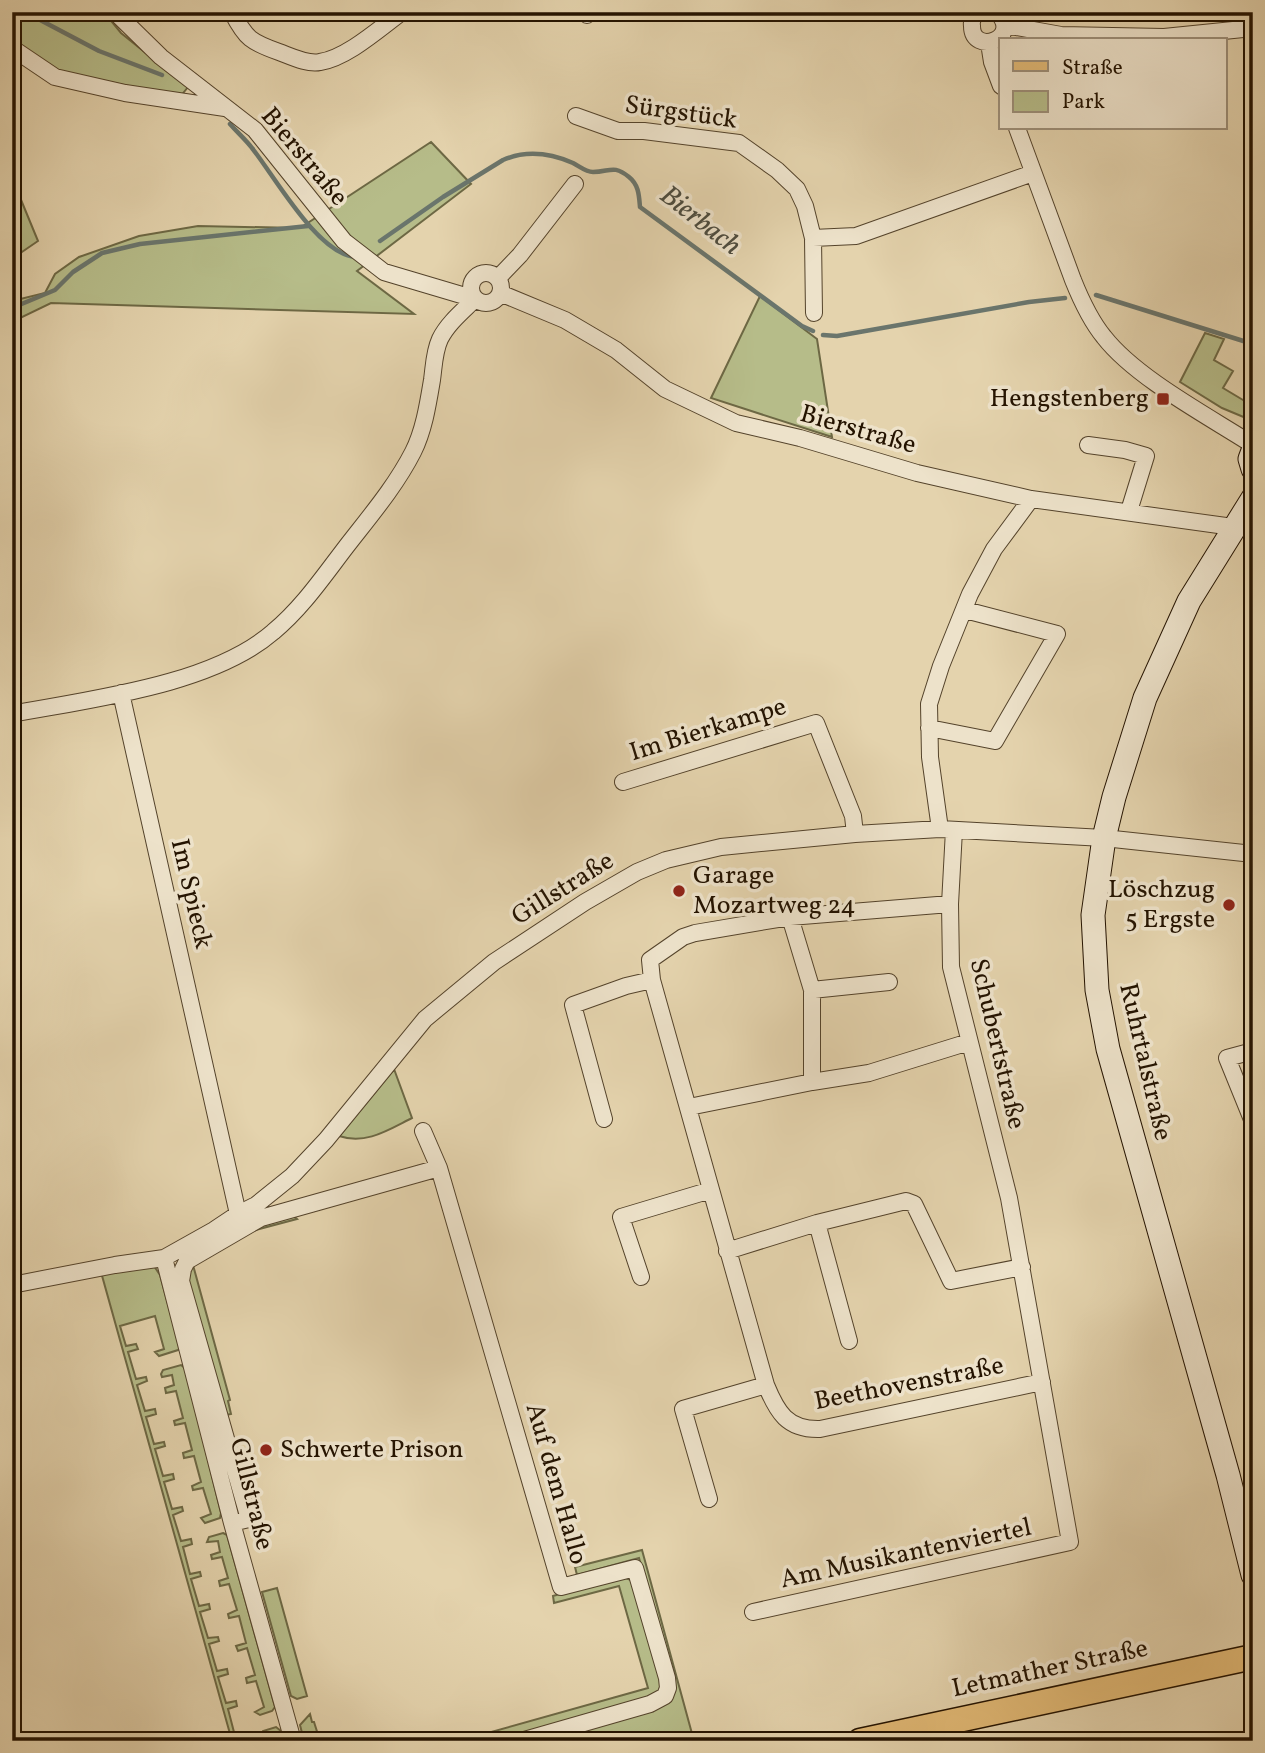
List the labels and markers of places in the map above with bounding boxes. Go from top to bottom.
place label: Hengstenberg [990,381,1149,417]
marker: Hengstenberg [1155,391,1171,407]
place label: Garage Mozartweg 24 [693,858,856,924]
place label: Löschzug 5 Ergste [1108,872,1215,938]
marker: Garage Mozartweg 24 [671,883,687,899]
marker: Löschzug 5 Ergste [1221,897,1237,913]
place label: Schwerte Prison [280,1432,464,1468]
marker: Schwerte Prison [258,1442,274,1458]

